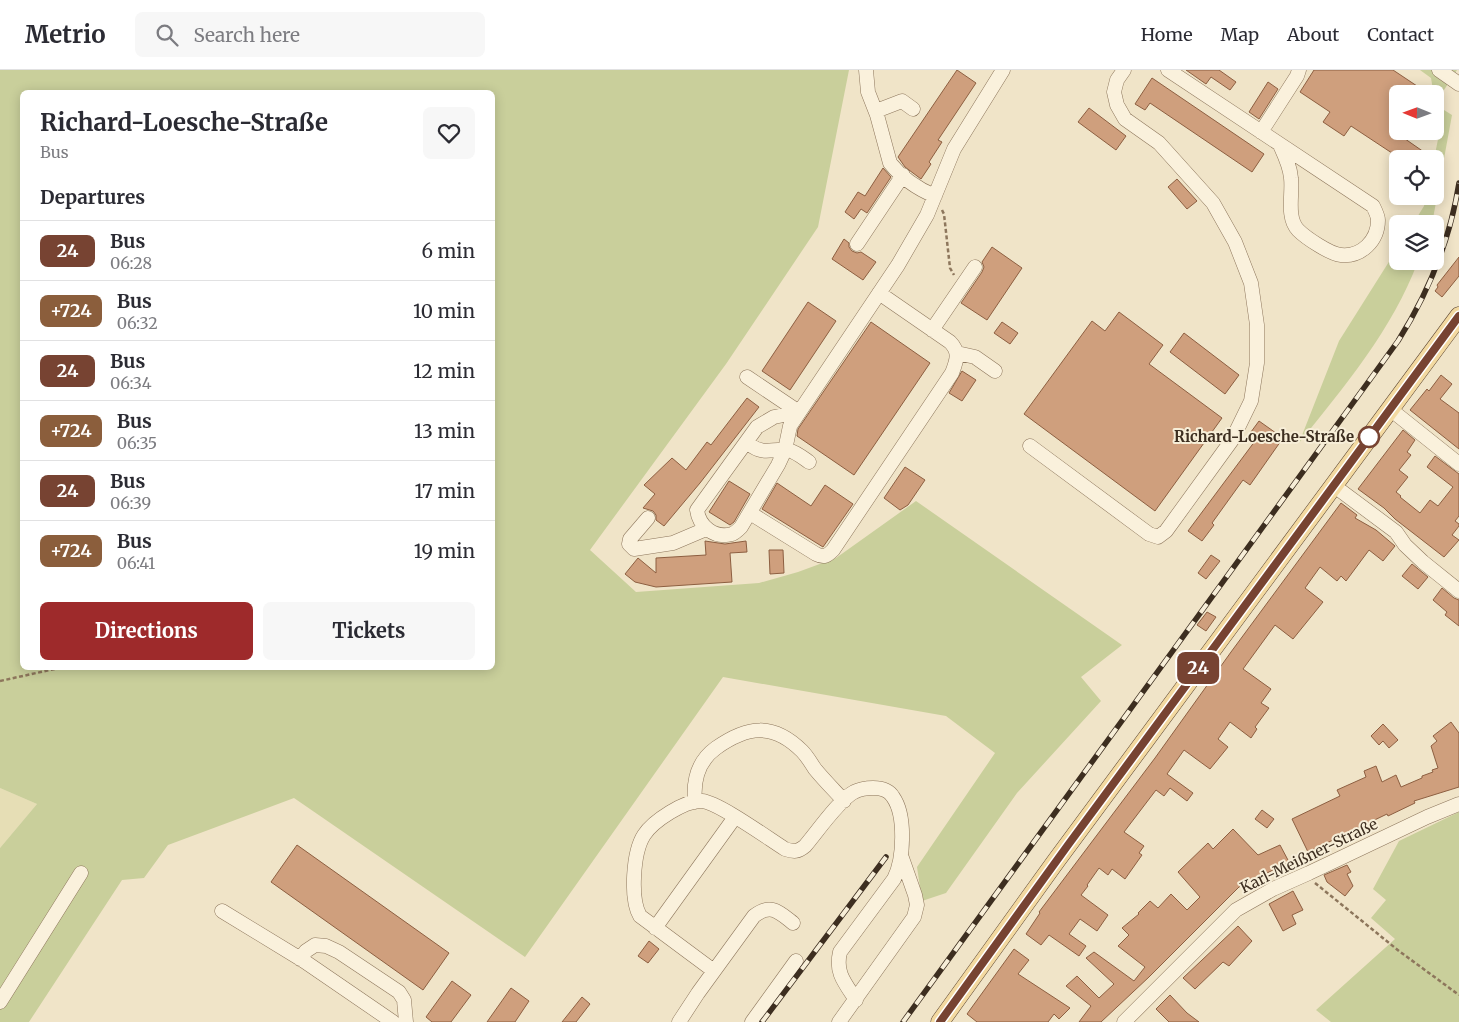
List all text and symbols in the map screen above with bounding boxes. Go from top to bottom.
search box [135,12,485,57]
text: Metrio [25,19,105,50]
icon: search [153,21,181,49]
text: Search here [193,23,300,47]
text: Home [1141,23,1193,46]
text: Map [1221,23,1259,46]
text: About [1287,23,1339,46]
text: Contact [1367,23,1434,46]
north arrow [1389,85,1444,140]
map controls [1389,85,1444,270]
text: Richard-Loesche-Straße [40,107,328,138]
button: heart [423,107,475,159]
text: Bus [40,142,69,162]
button: locate [1389,150,1444,205]
text: Departures [40,185,145,209]
button: layers [1389,215,1444,270]
text: Bus [110,229,145,253]
text: 24 [57,239,78,262]
text: 6 min [421,239,475,263]
text: 06:28 [110,253,152,273]
text: Bus [117,289,152,313]
text: +724 [50,299,92,322]
text: 10 min [413,299,475,323]
text: 06:32 [117,313,158,333]
text: Bus [110,349,145,373]
text: 24 [57,359,78,382]
text: 12 min [413,359,475,383]
text: 06:34 [110,373,152,393]
text: Bus [117,409,152,433]
text: +724 [50,419,92,442]
text: 13 min [414,419,475,443]
marker: Richard-Loesche-Straße [1358,426,1380,448]
place label: Richard-Loesche-Straße [1174,427,1354,446]
text: 06:35 [117,433,157,453]
text: Bus [110,469,145,493]
text: 24 [57,479,78,502]
text: 17 min [415,479,475,503]
text: 06:39 [110,493,151,513]
text: Bus [117,529,152,553]
text: +724 [50,539,92,562]
text: 19 min [414,539,475,563]
text: 06:41 [117,553,155,573]
button: Directions [40,602,253,660]
button: Tickets [263,602,475,660]
line badge: 24 [1176,652,1220,684]
text: 24 [1187,656,1209,679]
street label: Karl-Meißner-Straße [1237,814,1381,897]

